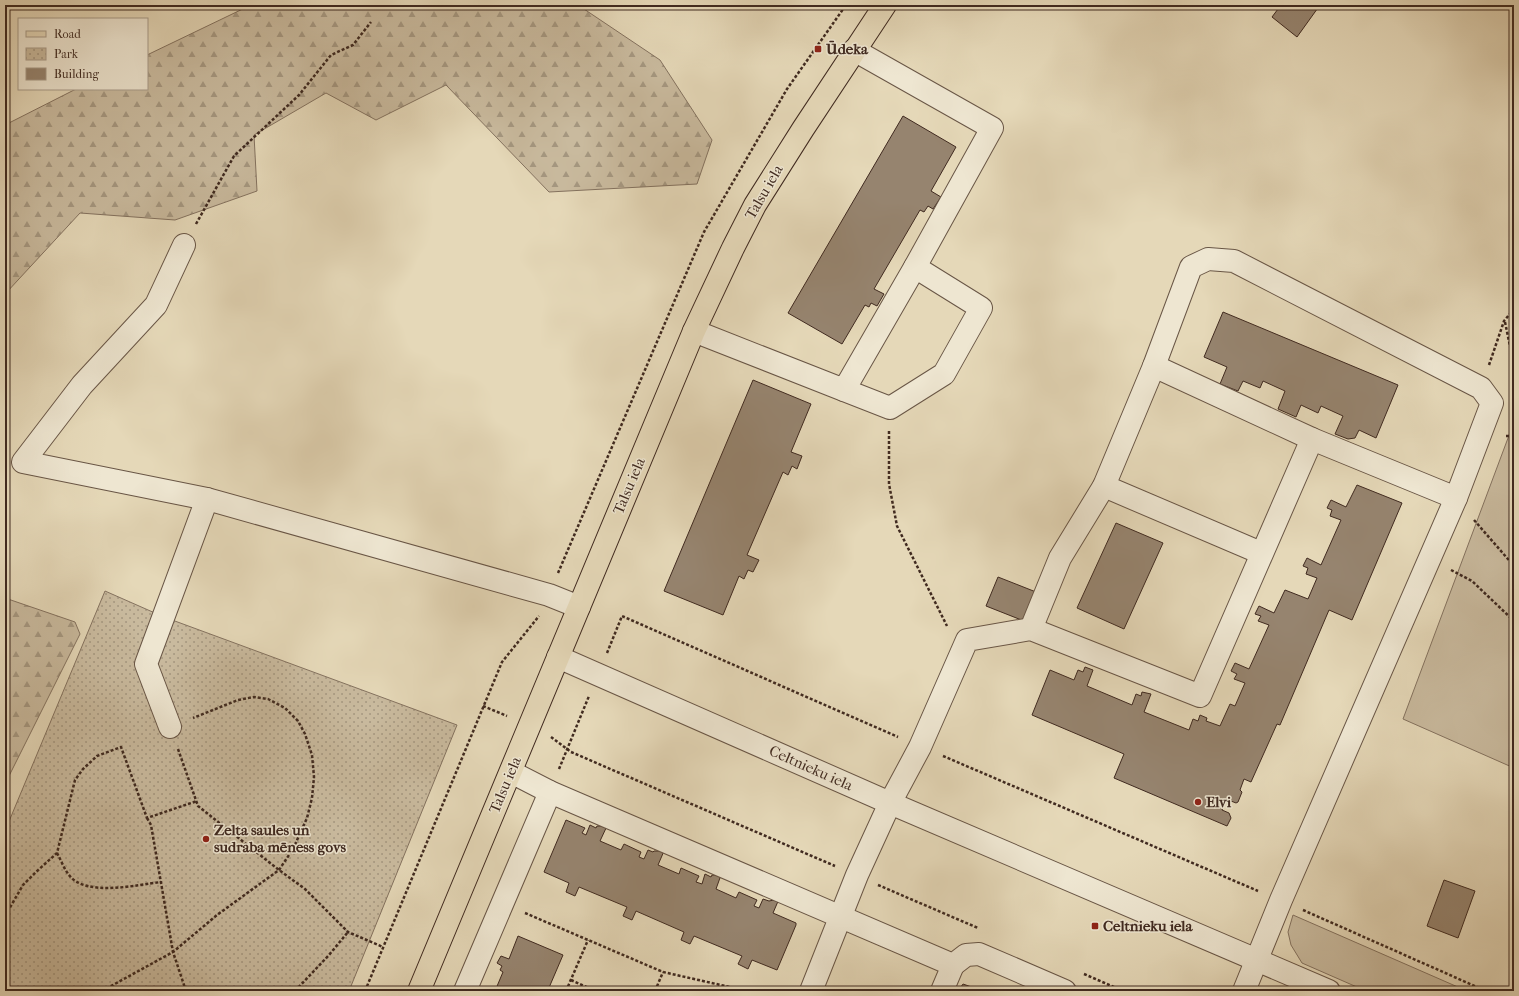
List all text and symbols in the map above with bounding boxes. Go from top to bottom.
legend [18,18,148,90]
text: Road [54,27,81,41]
place label: Ūdeka [825,40,869,58]
marker: Ūdeka [813,44,823,54]
text: Park [54,47,79,61]
text: Building [54,67,99,81]
street label: Talsu iela [741,161,787,222]
street label: Talsu iela [609,454,649,517]
street label: Celtnieku iela [766,742,856,795]
street label: Talsu iela [485,753,525,816]
place label: Elvi [1206,793,1232,811]
marker: Elvi [1193,797,1203,807]
place label: Zelta saules un sudraba mēness govs [214,821,346,856]
marker: Zelta saules un sudraba mēness govs [201,834,211,844]
place label: Celtnieku iela [1103,917,1194,935]
marker: Celtnieku iela [1090,921,1100,931]

